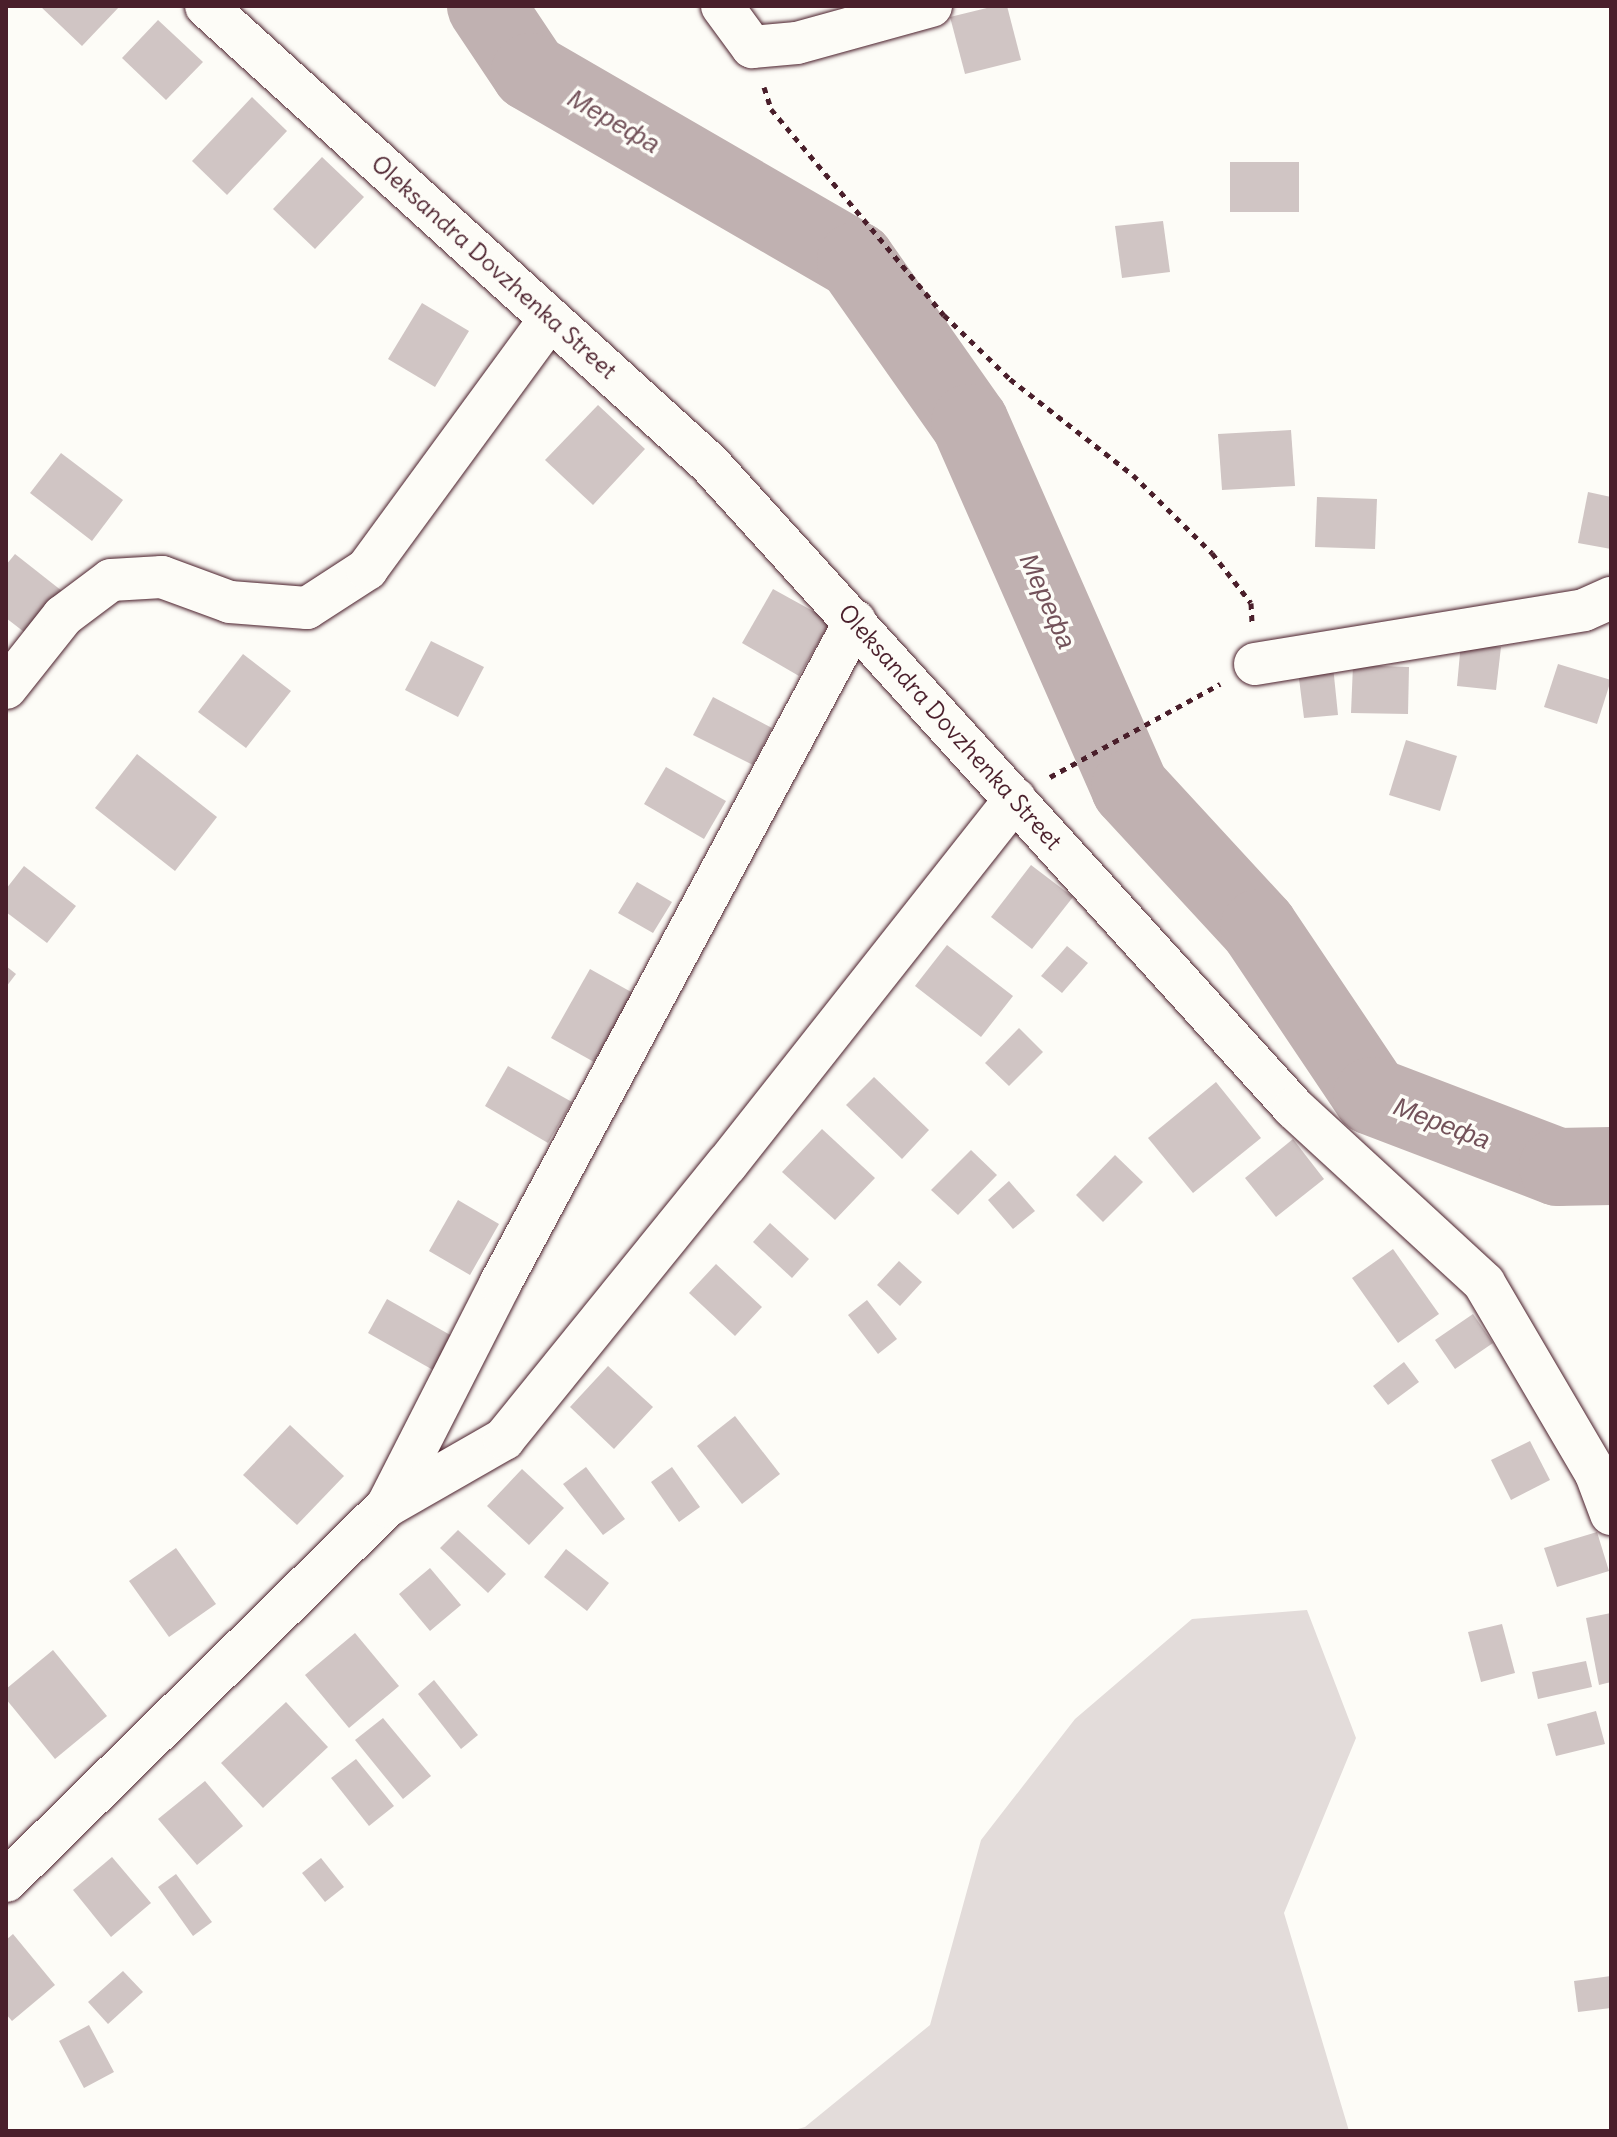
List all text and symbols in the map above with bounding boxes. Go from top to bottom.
water label: Мерефа [562,82,666,160]
street label: Oleksandra Dovzhenka Street [365,149,623,385]
water label: Мерефа [1013,549,1083,653]
street label: Oleksandra Dovzhenka Street [832,598,1068,856]
water label: Мерефа [1389,1090,1495,1156]

